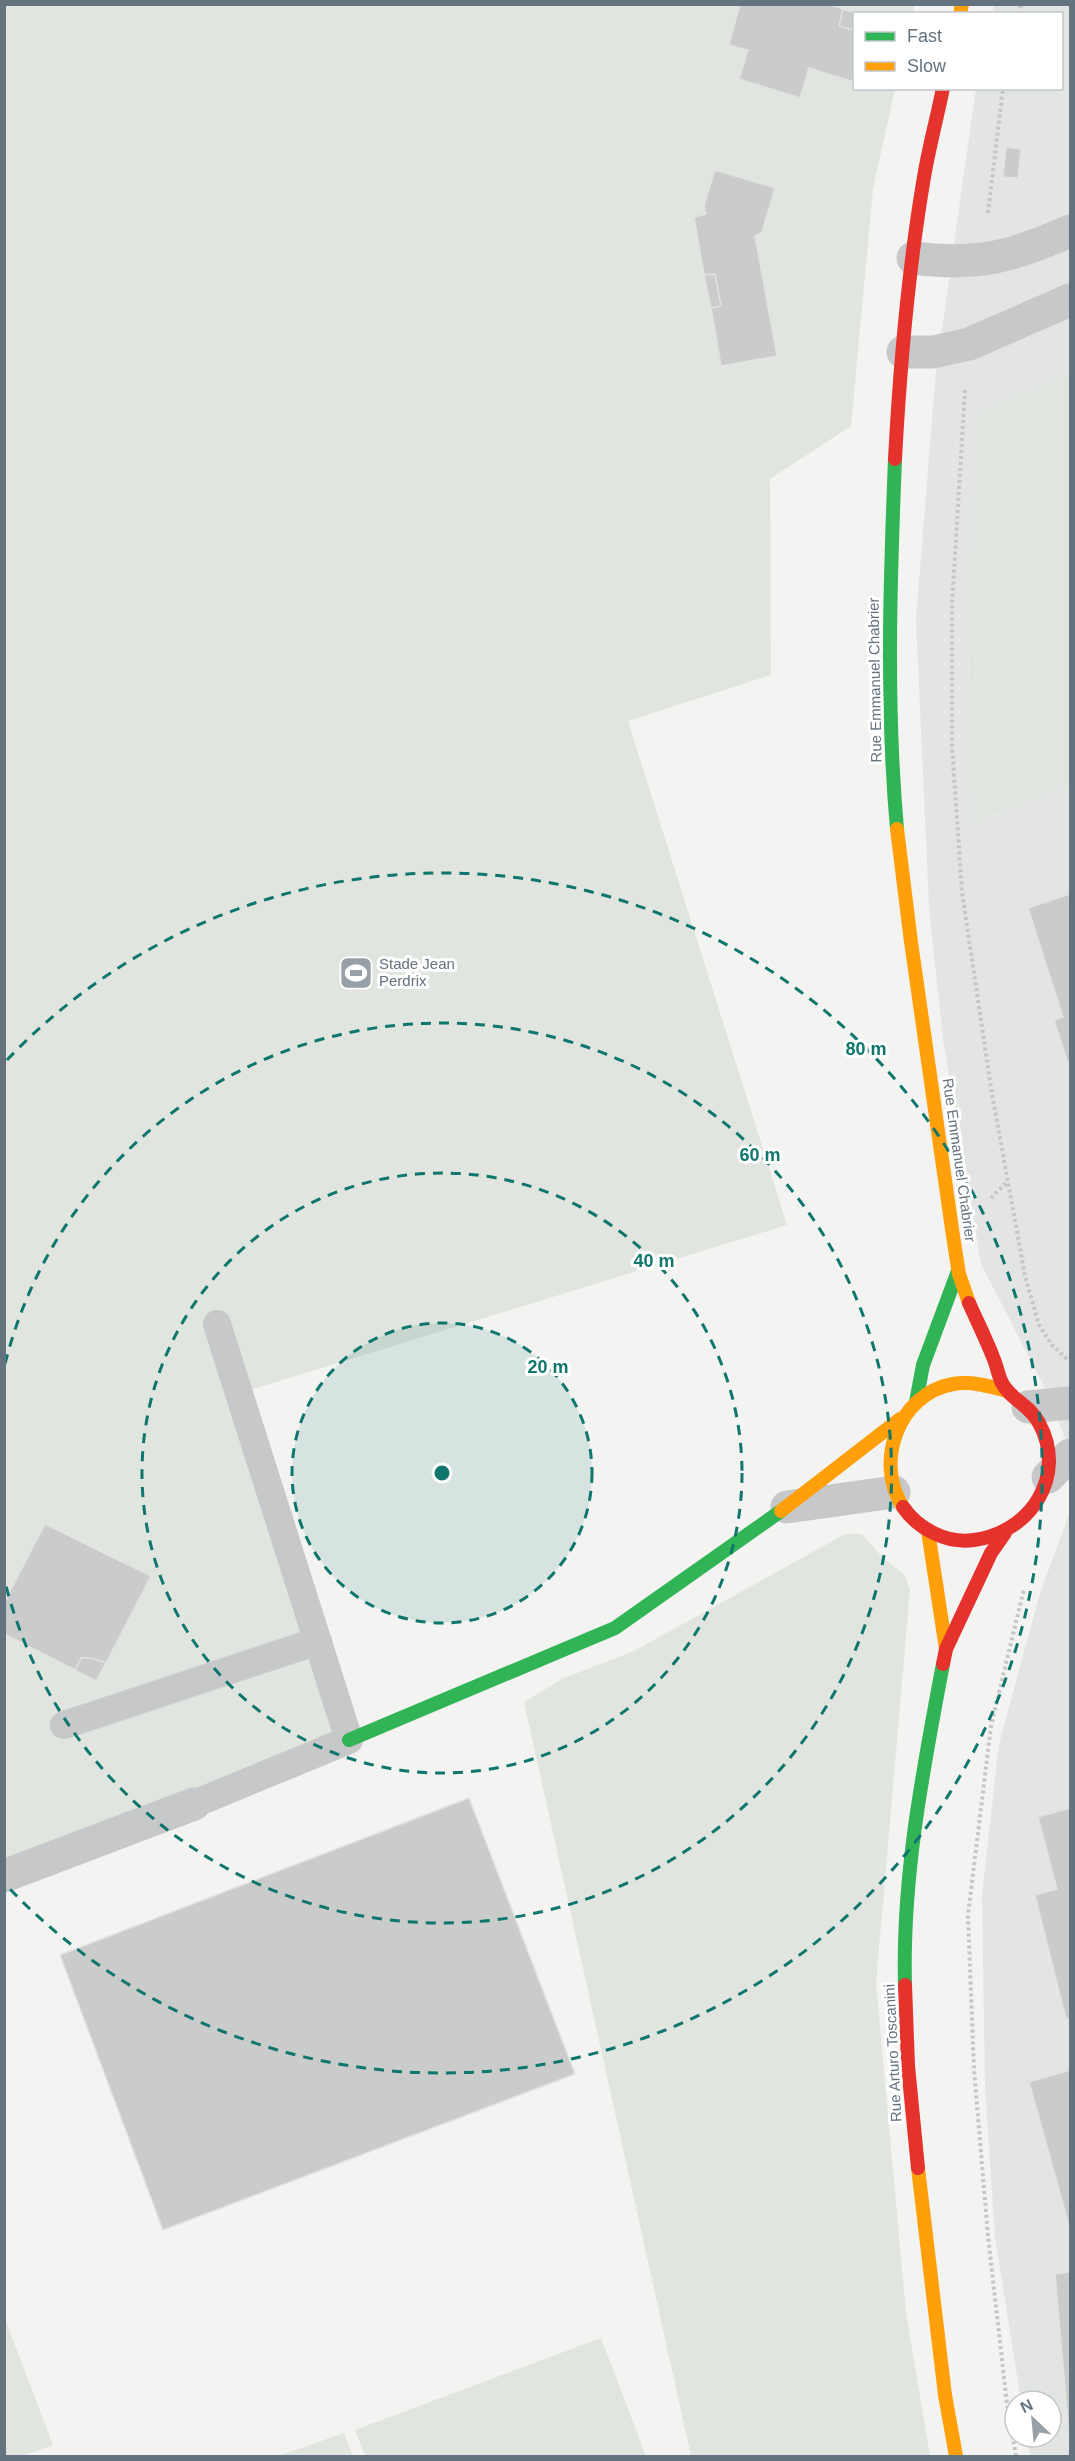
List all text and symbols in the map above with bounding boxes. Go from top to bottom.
legend [853,12,1063,90]
text: Fast [907,26,942,46]
text: Slow [907,56,947,76]
street label: Rue Emmanuel Chabrier [865,597,884,763]
sports icon: Stade Jean Perdrix [338,955,374,991]
place label: Stade Jean Perdrix [379,955,455,989]
text: 80 m [845,1039,887,1059]
street label: Rue Emmanuel Chabrier [940,1077,979,1243]
text: 60 m [739,1145,781,1165]
text: 40 m [633,1251,675,1271]
text: 20 m [527,1357,569,1377]
centre of rings [432,1463,452,1483]
street label: Rue Arturo Toscanini [880,1984,905,2122]
north arrow [1003,2389,1063,2449]
text: N [1018,2396,1036,2416]

